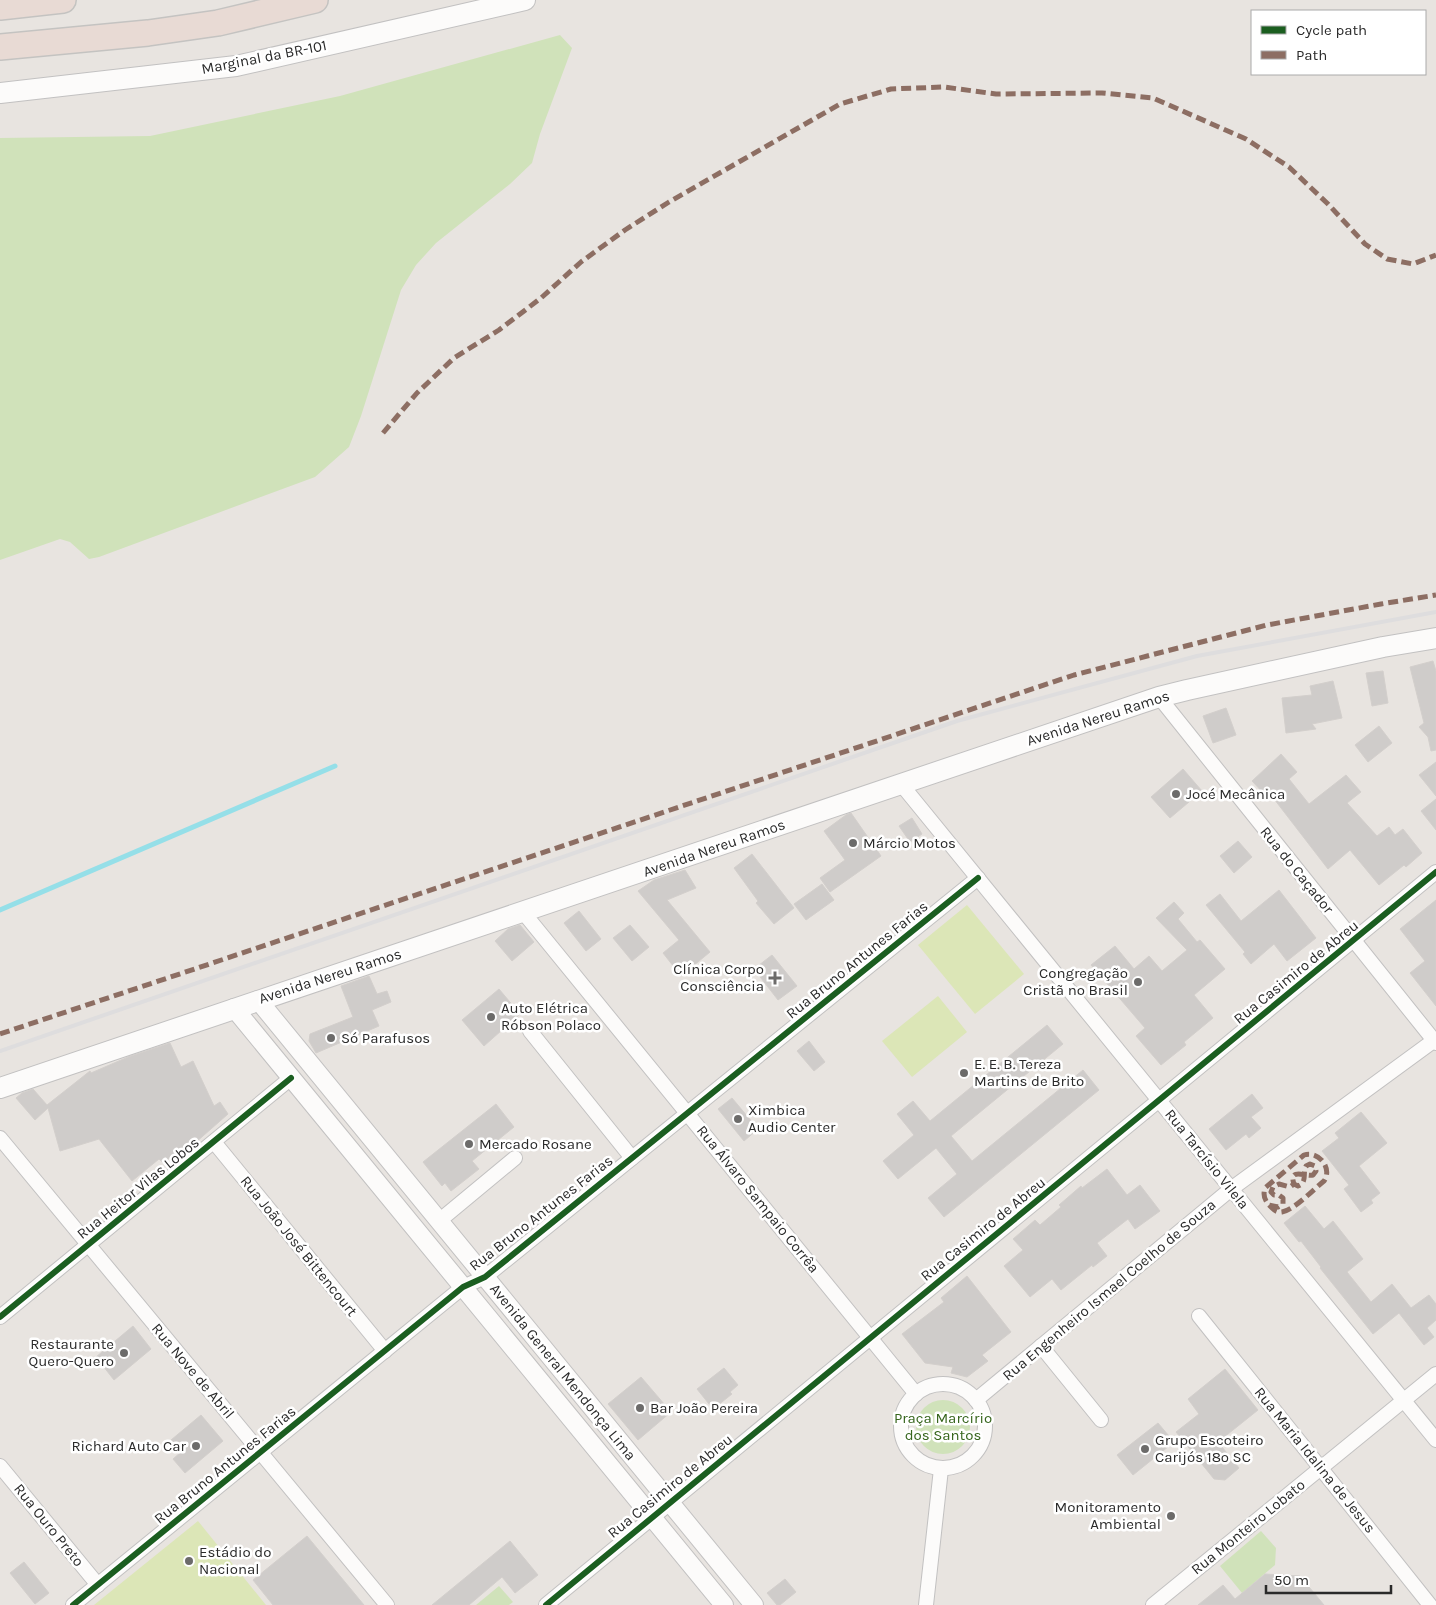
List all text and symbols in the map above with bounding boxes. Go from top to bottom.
legend [1251,10,1426,75]
text: Cycle path [1296,21,1367,39]
street label: Marginal da BR-101 [200,36,328,78]
text: Path [1296,46,1327,64]
street label: Avenida Nereu Ramos [1024,686,1172,750]
place label: Jocé Mecânica [1186,785,1285,803]
marker: Jocé Mecânica [1170,788,1182,800]
street label: Avenida Nereu Ramos [641,815,787,881]
street label: Rua do Caçador [1256,823,1338,918]
place label: Márcio Motos [863,834,956,852]
marker: Márcio Motos [847,837,859,849]
street label: Rua Bruno Antunes Farias [783,897,931,1023]
street label: Rua Casimiro de Abreu [1230,916,1362,1028]
street label: Avenida Nereu Ramos [256,944,404,1008]
place label: Clínica Corpo Consciência [673,960,764,995]
place label: Congregação Cristã no Brasil [1023,964,1128,999]
marker: Clínica Corpo Consciência [768,971,782,985]
marker: Congregação Cristã no Brasil [1132,976,1144,988]
place label: Auto Elétrica Róbson Polaco [501,999,601,1034]
marker: Auto Elétrica Róbson Polaco [485,1011,497,1023]
place label: Só Parafusos [341,1029,430,1047]
marker: Só Parafusos [325,1032,337,1044]
place label: E. E. B. Tereza Martins de Brito [974,1055,1084,1090]
marker: E. E. B. Tereza Martins de Brito [958,1067,970,1079]
place label: Ximbica Audio Center [748,1101,836,1136]
street label: Rua Tarcísio Vilela [1161,1105,1253,1213]
marker: Ximbica Audio Center [732,1113,744,1125]
street label: Rua Álvaro Sampaio Corrêa [693,1122,823,1276]
street label: Rua Heitor Vilas Lobos [73,1133,203,1243]
place label: Mercado Rosane [479,1135,592,1153]
marker: Mercado Rosane [463,1138,475,1150]
street label: Rua Bruno Antunes Farias [466,1151,616,1275]
street label: Rua João José Bittencourt [237,1172,361,1320]
street label: Rua Casimiro de Abreu [917,1173,1049,1285]
street label: Rua Engenheiro Ismael Coelho de Souza [999,1195,1219,1385]
street label: Avenida General Mendonça Lima [486,1280,640,1464]
street label: Rua Nove de Abril [148,1320,238,1422]
place label: Restaurante Quero-Quero [28,1335,114,1370]
marker: Restaurante Quero-Quero [118,1347,130,1359]
street label: Rua Maria Idalina de Jesus [1251,1383,1379,1537]
place label: Bar João Pereira [650,1399,758,1417]
street label: Rua Bruno Antunes Farias [151,1402,299,1528]
marker: Bar João Pereira [634,1402,646,1414]
park label: Praça Marcírio dos Santos [894,1409,992,1444]
street label: Rua Casimiro de Abreu [604,1430,736,1542]
place label: Grupo Escoteiro Carijós 18º SC [1155,1431,1263,1466]
place label: Richard Auto Car [71,1437,187,1455]
marker: Richard Auto Car [190,1440,202,1452]
marker: Grupo Escoteiro Carijós 18º SC [1139,1443,1151,1455]
street label: Rua Monteiro Lobato [1187,1476,1309,1578]
street label: Rua Ouro Preto [10,1480,88,1570]
place label: Monitoramento Ambiental [1054,1498,1161,1533]
marker: Monitoramento Ambiental [1165,1510,1177,1522]
place label: Estádio do Nacional [199,1543,271,1578]
marker: Estádio do Nacional [183,1555,195,1567]
scale bar [1266,1562,1391,1594]
text: 50 m [1274,1571,1309,1589]

